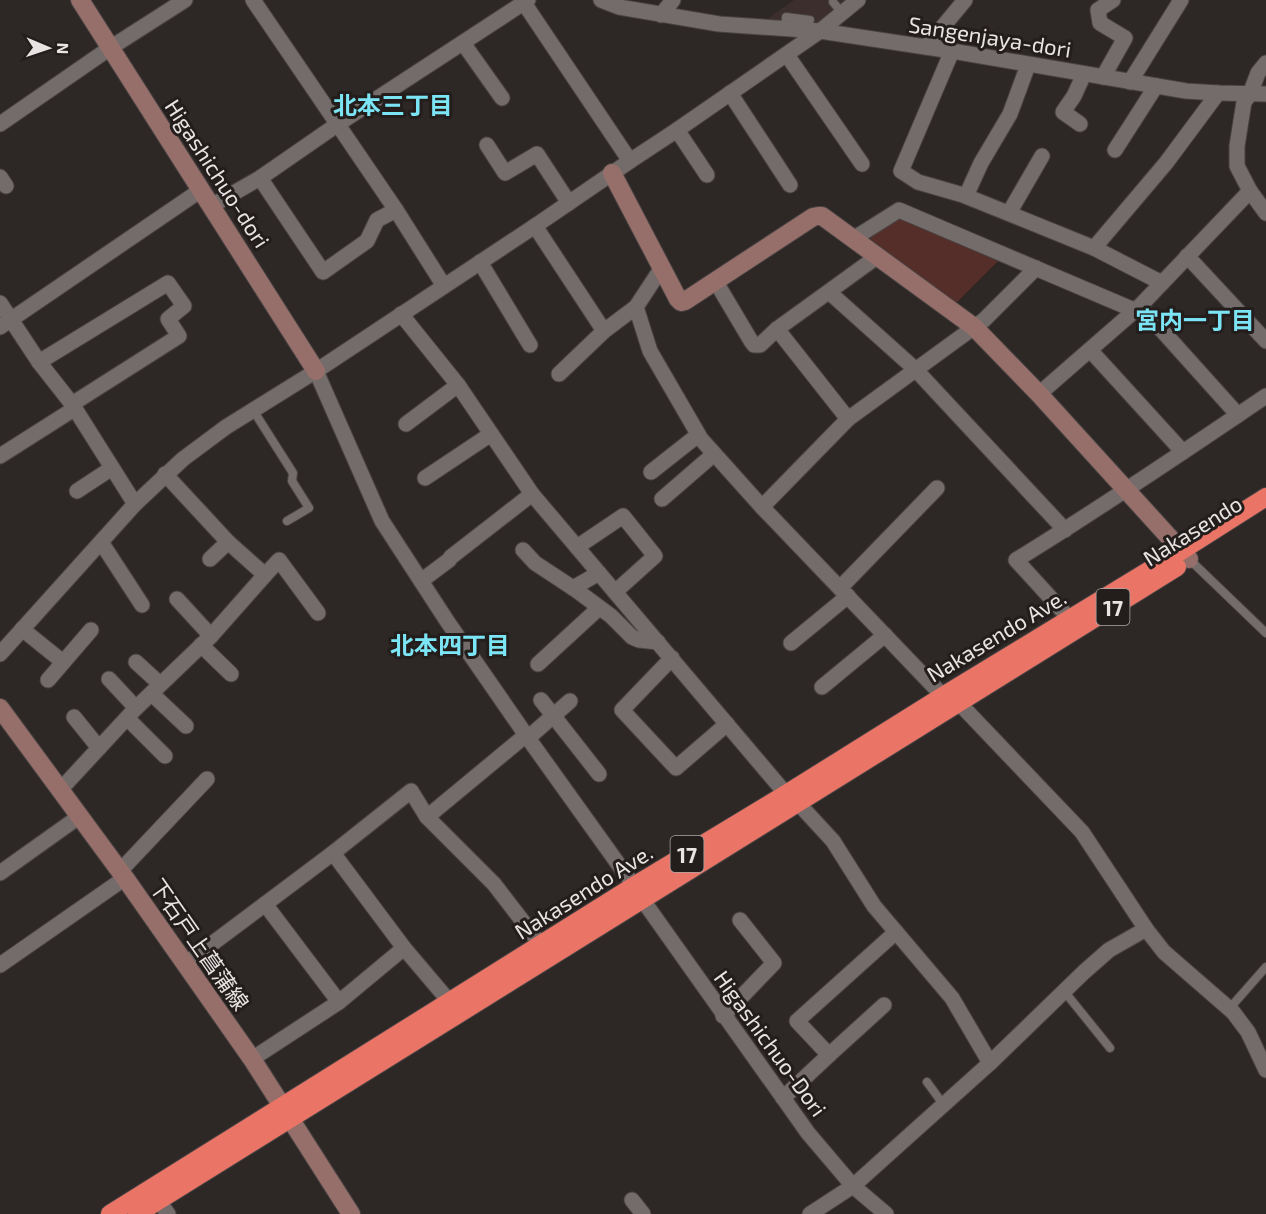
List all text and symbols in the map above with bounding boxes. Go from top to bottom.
street label: Sangenjaya-dori [907,10,1073,63]
north arrow [18,18,78,78]
text: N [54,42,73,55]
district label: 北本三丁目 [333,90,453,119]
street label: Higashichuo-dori [160,94,276,252]
district label: 宮内一丁目 [1135,305,1255,334]
street label: Nakasendo [1138,489,1246,571]
street label: Nakasendo Ave. [922,583,1070,687]
road number: 17 [1096,589,1130,625]
district label: 北本四丁目 [390,630,510,659]
road number: 17 [670,836,704,872]
street label: Nakasendo Ave. [509,838,657,944]
street label: 下石戸上菖蒲線 [145,873,255,1015]
street label: Higashichuo-Dori [709,965,833,1121]

